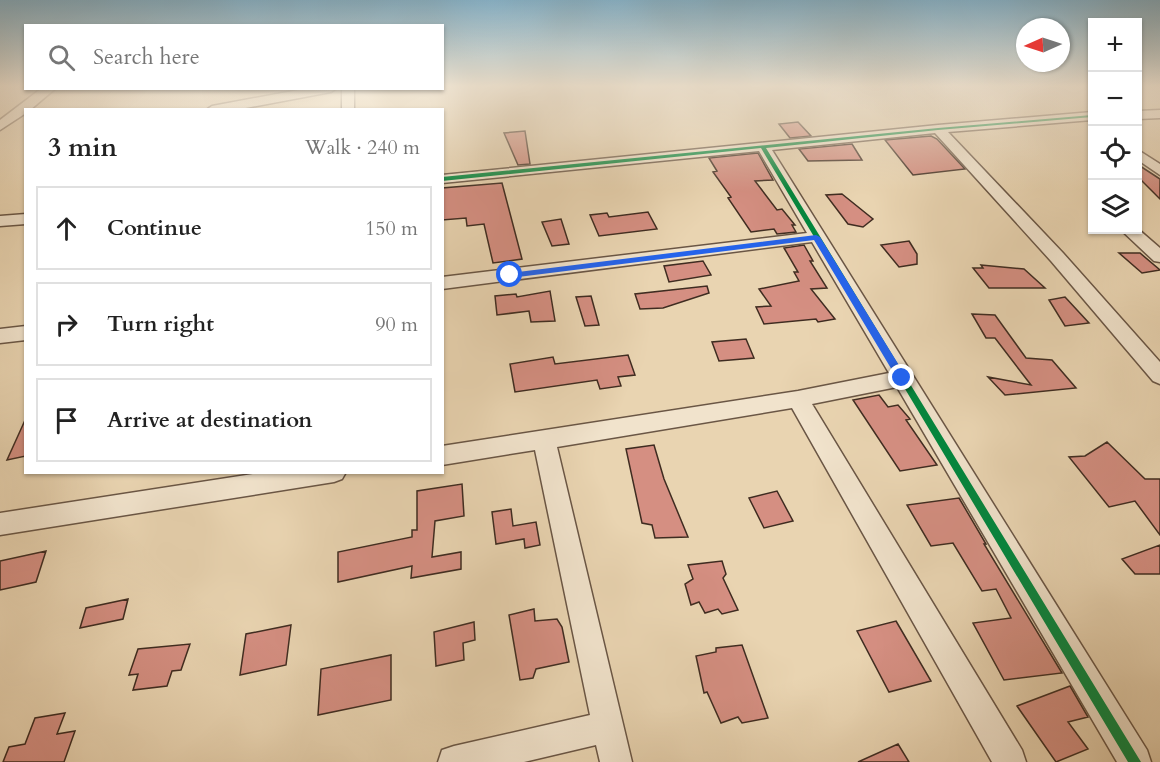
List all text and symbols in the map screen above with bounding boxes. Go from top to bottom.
north arrow [1016,18,1070,72]
map controls [1088,18,1142,234]
button: + [1088,18,1142,72]
search box [24,24,444,90]
icon: search [45,41,78,74]
text: Search here [93,42,200,72]
button: − [1088,72,1142,126]
button: locate [1088,126,1142,180]
text: 3 min [48,130,117,165]
text: Walk · 240 m [305,134,420,161]
button: layers [1088,180,1142,234]
icon: ahead [50,212,83,245]
text: Continue [107,213,202,243]
text: 150 m [365,215,418,242]
route start [496,261,522,287]
icon: right [50,308,83,341]
text: Turn right [107,309,214,339]
text: 90 m [375,311,418,338]
route end [888,364,914,390]
icon: arrive [50,404,83,437]
text: Arrive at destination [107,405,312,435]

